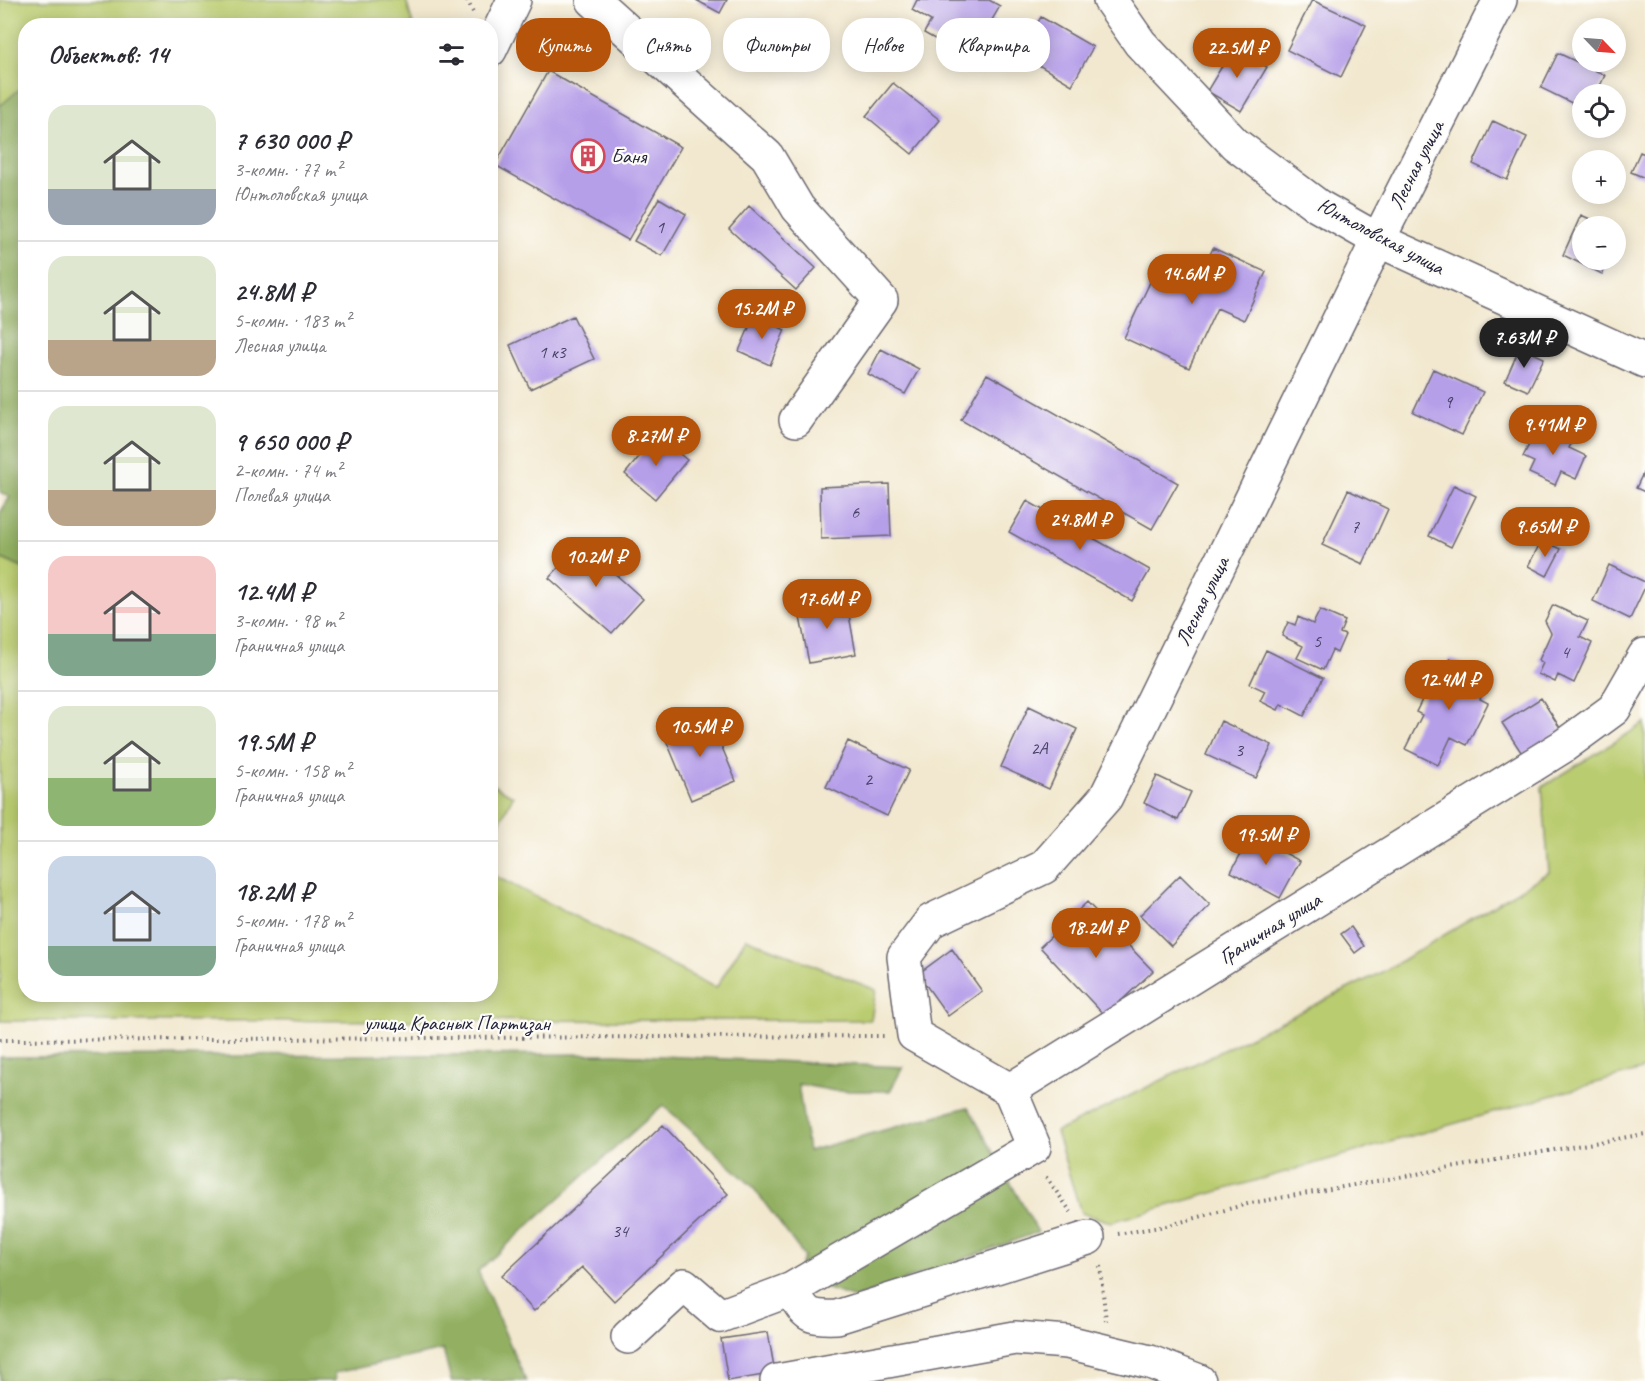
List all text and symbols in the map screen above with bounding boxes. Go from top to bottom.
chip: Купить [516,18,611,72]
chip: Снять [623,18,711,72]
chip: Фильтры [723,18,830,72]
chip: Новое [842,18,924,72]
chip: Квартира [936,18,1050,72]
north arrow [1572,18,1626,72]
map controls [1572,18,1626,270]
pin: 22.5M ₽ [1182,28,1292,79]
text: 22.5M ₽ [1207,35,1267,60]
text: Объектов: 14 [48,38,168,71]
icon: filters [435,38,468,71]
button: locate [1572,84,1626,138]
street label: Лесная улица [1383,114,1450,214]
text: 7 630 000 ₽ [234,124,349,157]
icon: home [96,129,168,201]
building icon: Баня [570,138,606,174]
place label: Баня [611,143,648,169]
button: + [1572,150,1626,204]
text: 3-комн. · 77 m² [234,157,342,182]
text: Юнтоловская улица [234,182,367,207]
street label: Юнтоловская улица [1313,192,1450,281]
house number: 1 [656,216,665,238]
button: − [1572,216,1626,270]
pin: 14.6M ₽ [1137,254,1247,305]
text: 14.6M ₽ [1161,261,1223,286]
text: 24.8M ₽ [234,275,313,308]
icon: home [96,280,168,352]
pin: 15.2M ₽ [707,289,817,340]
text: 15.2M ₽ [732,296,792,321]
text: 5-комн. · 183 m² [234,308,351,333]
pin: 7.63M ₽ [1469,318,1579,369]
text: 7.63M ₽ [1493,325,1555,350]
text: Лесная улица [234,333,325,358]
house number: 1 к3 [538,341,567,363]
house number: 9 [1444,391,1454,413]
pin: 9.41M ₽ [1498,405,1608,456]
text: 9.41M ₽ [1523,412,1583,437]
pin: 8.27M ₽ [601,416,711,467]
text: 8.27M ₽ [626,423,686,448]
text: 9 650 000 ₽ [234,425,348,458]
icon: home [96,430,168,502]
text: 2-комн. · 74 m² [234,458,342,483]
text: Полевая улица [234,483,330,508]
pin: 24.8M ₽ [1025,500,1135,551]
house number: 6 [851,501,860,523]
text: 24.8M ₽ [1050,507,1110,532]
pin: 9.65M ₽ [1490,507,1600,558]
text: 9.65M ₽ [1515,514,1575,539]
house number: 7 [1351,516,1360,538]
pin: 10.2M ₽ [541,537,651,588]
text: 10.2M ₽ [566,544,626,569]
street label: Лесная улица [1169,550,1236,650]
text: 12.4M ₽ [234,575,313,608]
pin: 17.6M ₽ [772,579,882,630]
icon: home [96,580,168,652]
text: 17.6M ₽ [796,586,858,611]
text: 3-комн. · 98 m² [234,608,342,633]
house number: 5 [1313,630,1322,652]
text: Граничная улица [234,633,344,658]
house number: 4 [1561,641,1571,663]
pin: 12.4M ₽ [1394,660,1504,711]
text: 12.4M ₽ [1419,667,1479,692]
pin: 10.5M ₽ [645,707,755,758]
text: 10.5M ₽ [670,714,730,739]
text: 19.5M ₽ [234,725,312,758]
icon: home [96,730,168,802]
house number: 2А [1030,737,1049,759]
house number: 3 [1235,739,1245,761]
text: 5-комн. · 158 m² [234,758,351,783]
house number: 2 [864,768,874,790]
text: Граничная улица [234,783,344,808]
pin: 19.5M ₽ [1211,815,1321,866]
text: 19.5M ₽ [1236,822,1296,847]
text: 18.2M ₽ [234,875,313,908]
icon: home [96,880,168,952]
street label: Граничная улица [1214,885,1327,970]
text: 5-комн. · 178 m² [234,908,351,933]
pin: 18.2M ₽ [1041,908,1151,959]
text: 18.2M ₽ [1066,915,1126,940]
text: Граничная улица [234,933,344,958]
street label: улица Красных Партизан [362,1010,552,1037]
house number: 34 [612,1220,630,1242]

